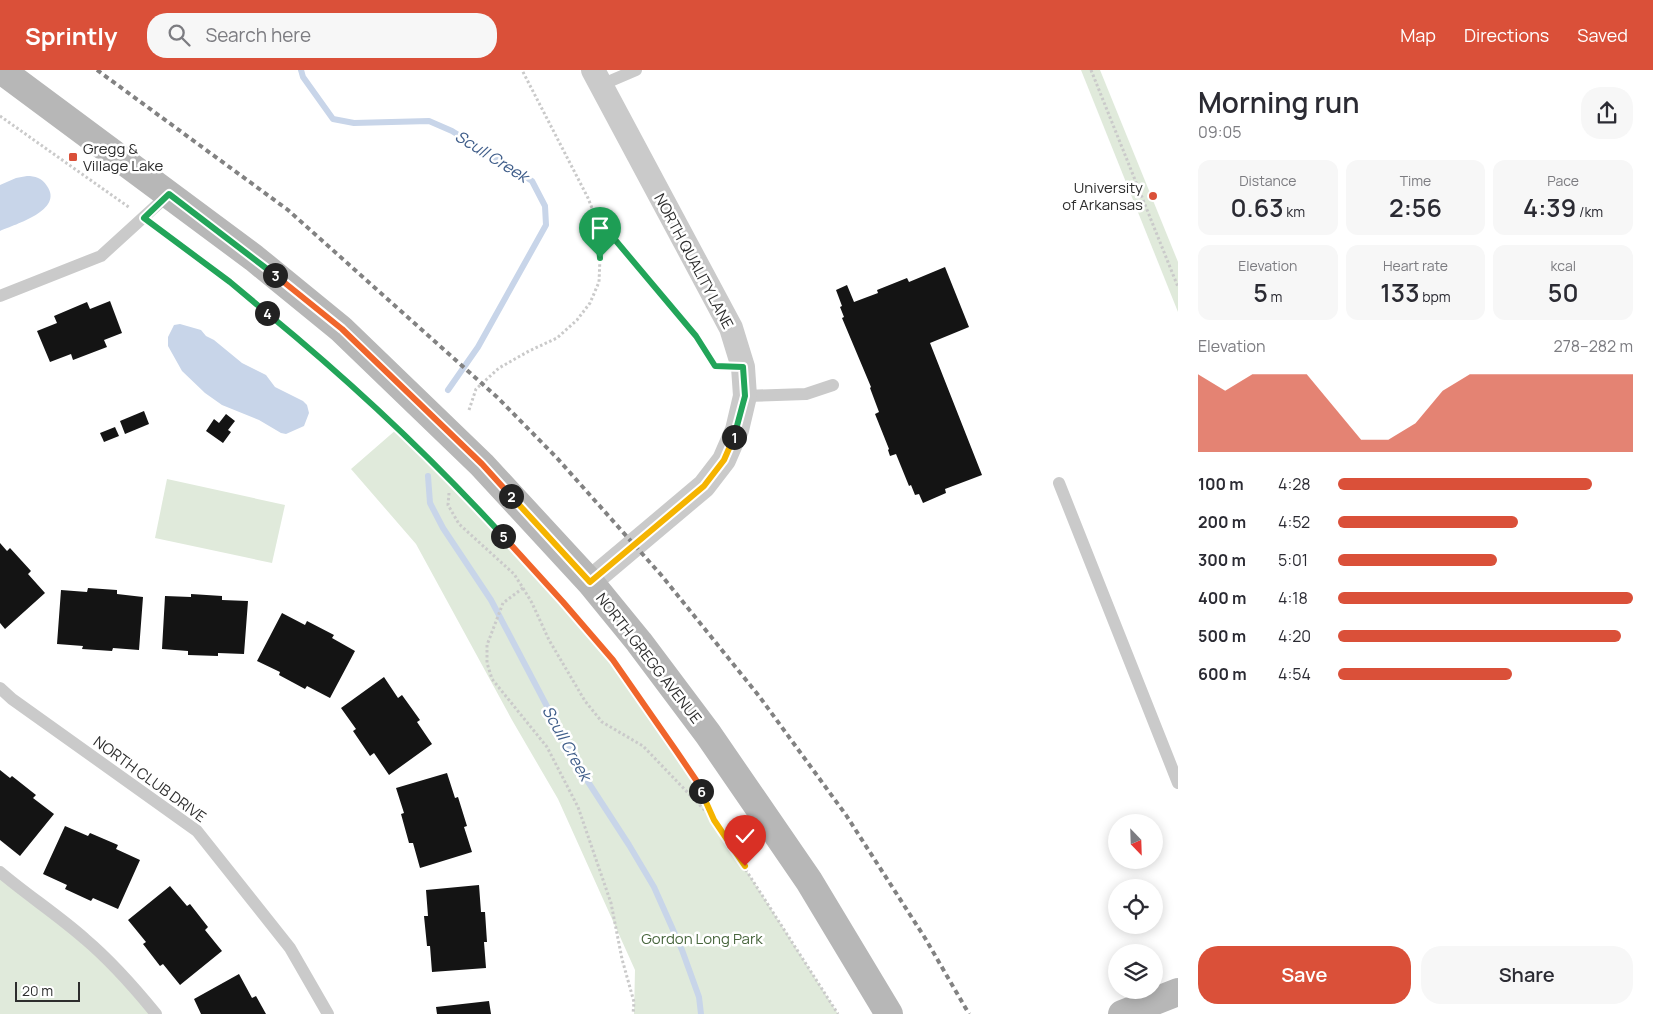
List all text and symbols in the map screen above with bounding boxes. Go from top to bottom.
search box [147,13,497,58]
text: Sprintly [25,19,117,52]
icon: search [165,21,193,49]
text: Search here [205,22,311,48]
text: Map [1400,23,1436,47]
text: Directions [1464,23,1549,47]
text: Saved [1577,23,1628,47]
text: Morning run [1198,83,1359,121]
button: share [1581,87,1633,139]
text: 09:05 [1198,121,1241,143]
water label: Scull Creek [451,125,535,188]
place label: Gregg & Village Lake [83,138,164,176]
marker: Gregg & Village Lake [67,151,79,163]
text: Distance [1239,171,1297,190]
text: Time [1400,171,1431,190]
text: Pace [1547,171,1579,190]
place label: University of Arkansas [1062,177,1143,215]
street label: NORTH QUALITY LANE [649,190,739,332]
marker: University of Arkansas [1147,190,1159,202]
text: 0.63 [1230,190,1284,225]
text: 2:56 [1389,190,1442,225]
text: 4:39 [1523,190,1576,225]
text: km [1284,202,1305,221]
text: /km [1576,202,1603,221]
pin [579,207,621,258]
icon: arrive [586,214,614,242]
text: Elevation [1238,256,1297,275]
text: Heart rate [1383,256,1448,275]
text: kcal [1550,256,1576,275]
pin: 3 [262,262,288,288]
text: 3 [271,266,280,285]
text: 5 [1253,275,1268,310]
text: 133 [1380,275,1419,310]
text: 50 [1548,275,1578,310]
text: m [1268,287,1282,306]
text: bpm [1419,287,1451,306]
pin: 4 [254,300,280,326]
text: 4 [263,304,272,323]
text: Elevation [1198,335,1266,357]
text: 278–282 m [1554,335,1633,357]
pin: 1 [722,424,746,450]
text: 1 [731,428,738,447]
text: 100 m [1198,473,1244,495]
text: 4:28 [1278,473,1311,495]
pin: 2 [498,484,524,508]
text: 2 [507,487,516,506]
text: 200 m [1198,511,1246,533]
text: 4:52 [1278,511,1310,533]
pin: 5 [490,524,516,548]
text: 5 [499,527,508,546]
text: 300 m [1198,549,1246,571]
text: 5:01 [1278,549,1308,571]
text: 400 m [1198,587,1246,609]
text: 4:18 [1278,587,1308,609]
street label: NORTH GREGG AVENUE [591,588,707,728]
text: 500 m [1198,625,1246,647]
text: 4:20 [1278,625,1311,647]
text: 600 m [1198,663,1247,685]
text: 4:54 [1278,663,1311,685]
water label: Scull Creek [537,702,598,786]
street label: NORTH CLUB DRIVE [89,731,211,827]
pin: 6 [688,778,714,804]
text: 6 [697,782,706,801]
north arrow [1108,814,1162,869]
map controls [1108,814,1163,999]
pin [724,815,766,866]
icon: check [731,822,759,850]
button: locate [1108,879,1163,934]
park label: Gordon Long Park [641,928,763,949]
button: layers [1108,944,1163,999]
button: Save [1198,946,1411,1004]
button: Share [1421,946,1633,1004]
scale bar [15,979,80,1002]
text: 20 m [22,981,53,1000]

